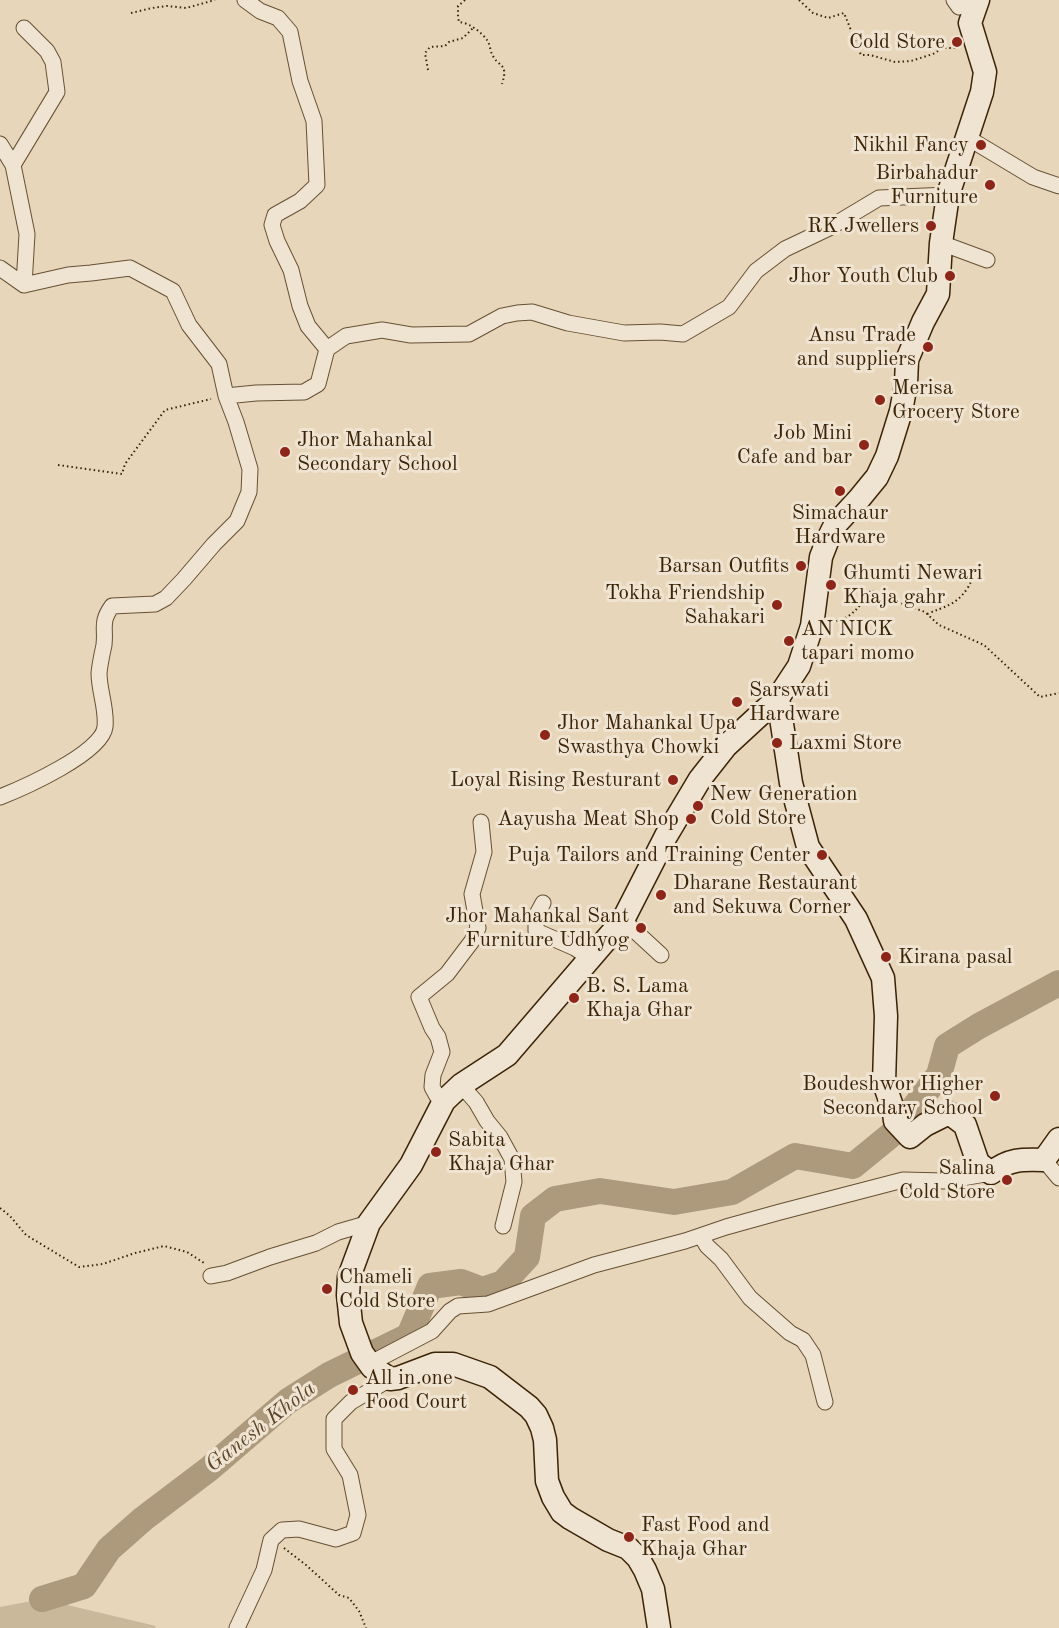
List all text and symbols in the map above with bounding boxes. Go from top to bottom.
place label: Cold Store [849,29,945,55]
marker: Cold Store [950,35,964,49]
place label: Nikhil Fancy [853,132,969,158]
marker: Nikhil Fancy [974,138,988,152]
place label: Birbahadur Furniture [876,160,978,210]
marker: Birbahadur Furniture [983,178,997,192]
place label: RK Jwellers [807,213,919,239]
marker: RK Jwellers [924,219,938,233]
place label: Jhor Youth Club [789,263,938,289]
marker: Jhor Youth Club [943,269,957,283]
place label: Ansu Trade and suppliers [797,322,916,372]
marker: Ansu Trade and suppliers [921,340,935,354]
place label: Merisa Grocery Store [892,375,1020,425]
marker: Merisa Grocery Store [873,393,887,407]
place label: Job Mini Cafe and bar [737,420,852,470]
place label: Jhor Mahankal Secondary School [297,427,458,477]
marker: Job Mini Cafe and bar [857,438,871,452]
marker: Jhor Mahankal Secondary School [278,445,292,459]
marker: Simachaur Hardware [833,484,847,498]
place label: Simachaur Hardware [792,500,888,550]
place label: Barsan Outfits [658,553,789,579]
marker: Barsan Outfits [794,559,808,573]
place label: Ghumti Newari Khaja gahr [843,560,982,610]
marker: Ghumti Newari Khaja gahr [824,578,838,592]
place label: Tokha Friendship Sahakari [605,580,765,630]
marker: Tokha Friendship Sahakari [770,598,784,612]
place label: AN NICK tapari momo [801,616,914,666]
marker: AN NICK tapari momo [782,634,796,648]
place label: Sarswati Hardware [749,677,840,727]
marker: Sarswati Hardware [730,695,744,709]
place label: Jhor Mahankal Upa Swasthya Chowki [557,710,736,760]
marker: Jhor Mahankal Upa Swasthya Chowki [538,728,552,742]
place label: Laxmi Store [789,730,902,756]
marker: Laxmi Store [770,736,784,750]
place label: Loyal Rising Resturant [450,767,661,793]
marker: Loyal Rising Resturant [666,773,680,787]
place label: New Generation Cold Store [710,781,858,831]
marker: New Generation Cold Store [691,799,705,813]
place label: Aayusha Meat Shop [497,806,679,832]
marker: Aayusha Meat Shop [684,812,698,826]
place label: Puja Tailors and Training Center [507,842,810,868]
marker: Puja Tailors and Training Center [815,848,829,862]
place label: Dharane Restaurant and Sekuwa Corner [673,870,857,920]
marker: Dharane Restaurant and Sekuwa Corner [654,888,668,902]
place label: Jhor Mahankal Sant Furniture Udhyog [445,903,629,953]
marker: Jhor Mahankal Sant Furniture Udhyog [634,921,648,935]
place label: Kirana pasal [898,944,1013,970]
marker: Kirana pasal [879,950,893,964]
place label: B. S. Lama Khaja Ghar [586,973,692,1023]
marker: B. S. Lama Khaja Ghar [567,991,581,1005]
place label: Boudeshwor Higher Secondary School [802,1071,983,1121]
marker: Boudeshwor Higher Secondary School [988,1089,1002,1103]
place label: Sabita Khaja Ghar [448,1127,554,1177]
marker: Sabita Khaja Ghar [429,1145,443,1159]
place label: Salina Cold Store [899,1155,995,1205]
marker: Salina Cold Store [1000,1173,1014,1187]
place label: Chameli Cold Store [339,1264,435,1314]
marker: Chameli Cold Store [320,1282,334,1296]
place label: All in one Food Court [365,1365,467,1415]
water label: Ganesh Khola [201,1376,321,1478]
marker: All in one Food Court [346,1383,360,1397]
place label: Fast Food and Khaja Ghar [641,1512,770,1562]
marker: Fast Food and Khaja Ghar [622,1530,636,1544]

